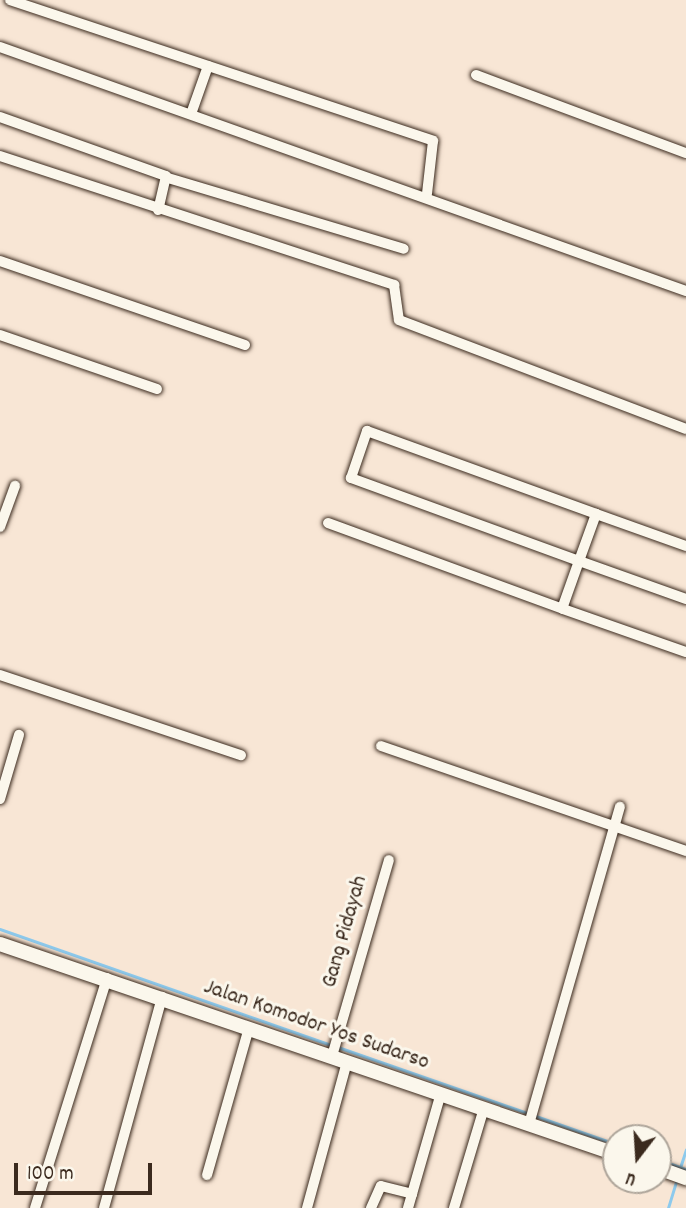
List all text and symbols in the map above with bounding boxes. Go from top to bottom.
street label: Gang Pidayah [317,873,375,991]
street label: Jalan Komodor Yos Sudarso [200,974,432,1078]
north arrow [602,1124,672,1194]
scale bar [18,1148,156,1192]
text: 100 m [27,1160,74,1190]
text: U [623,1163,640,1192]

